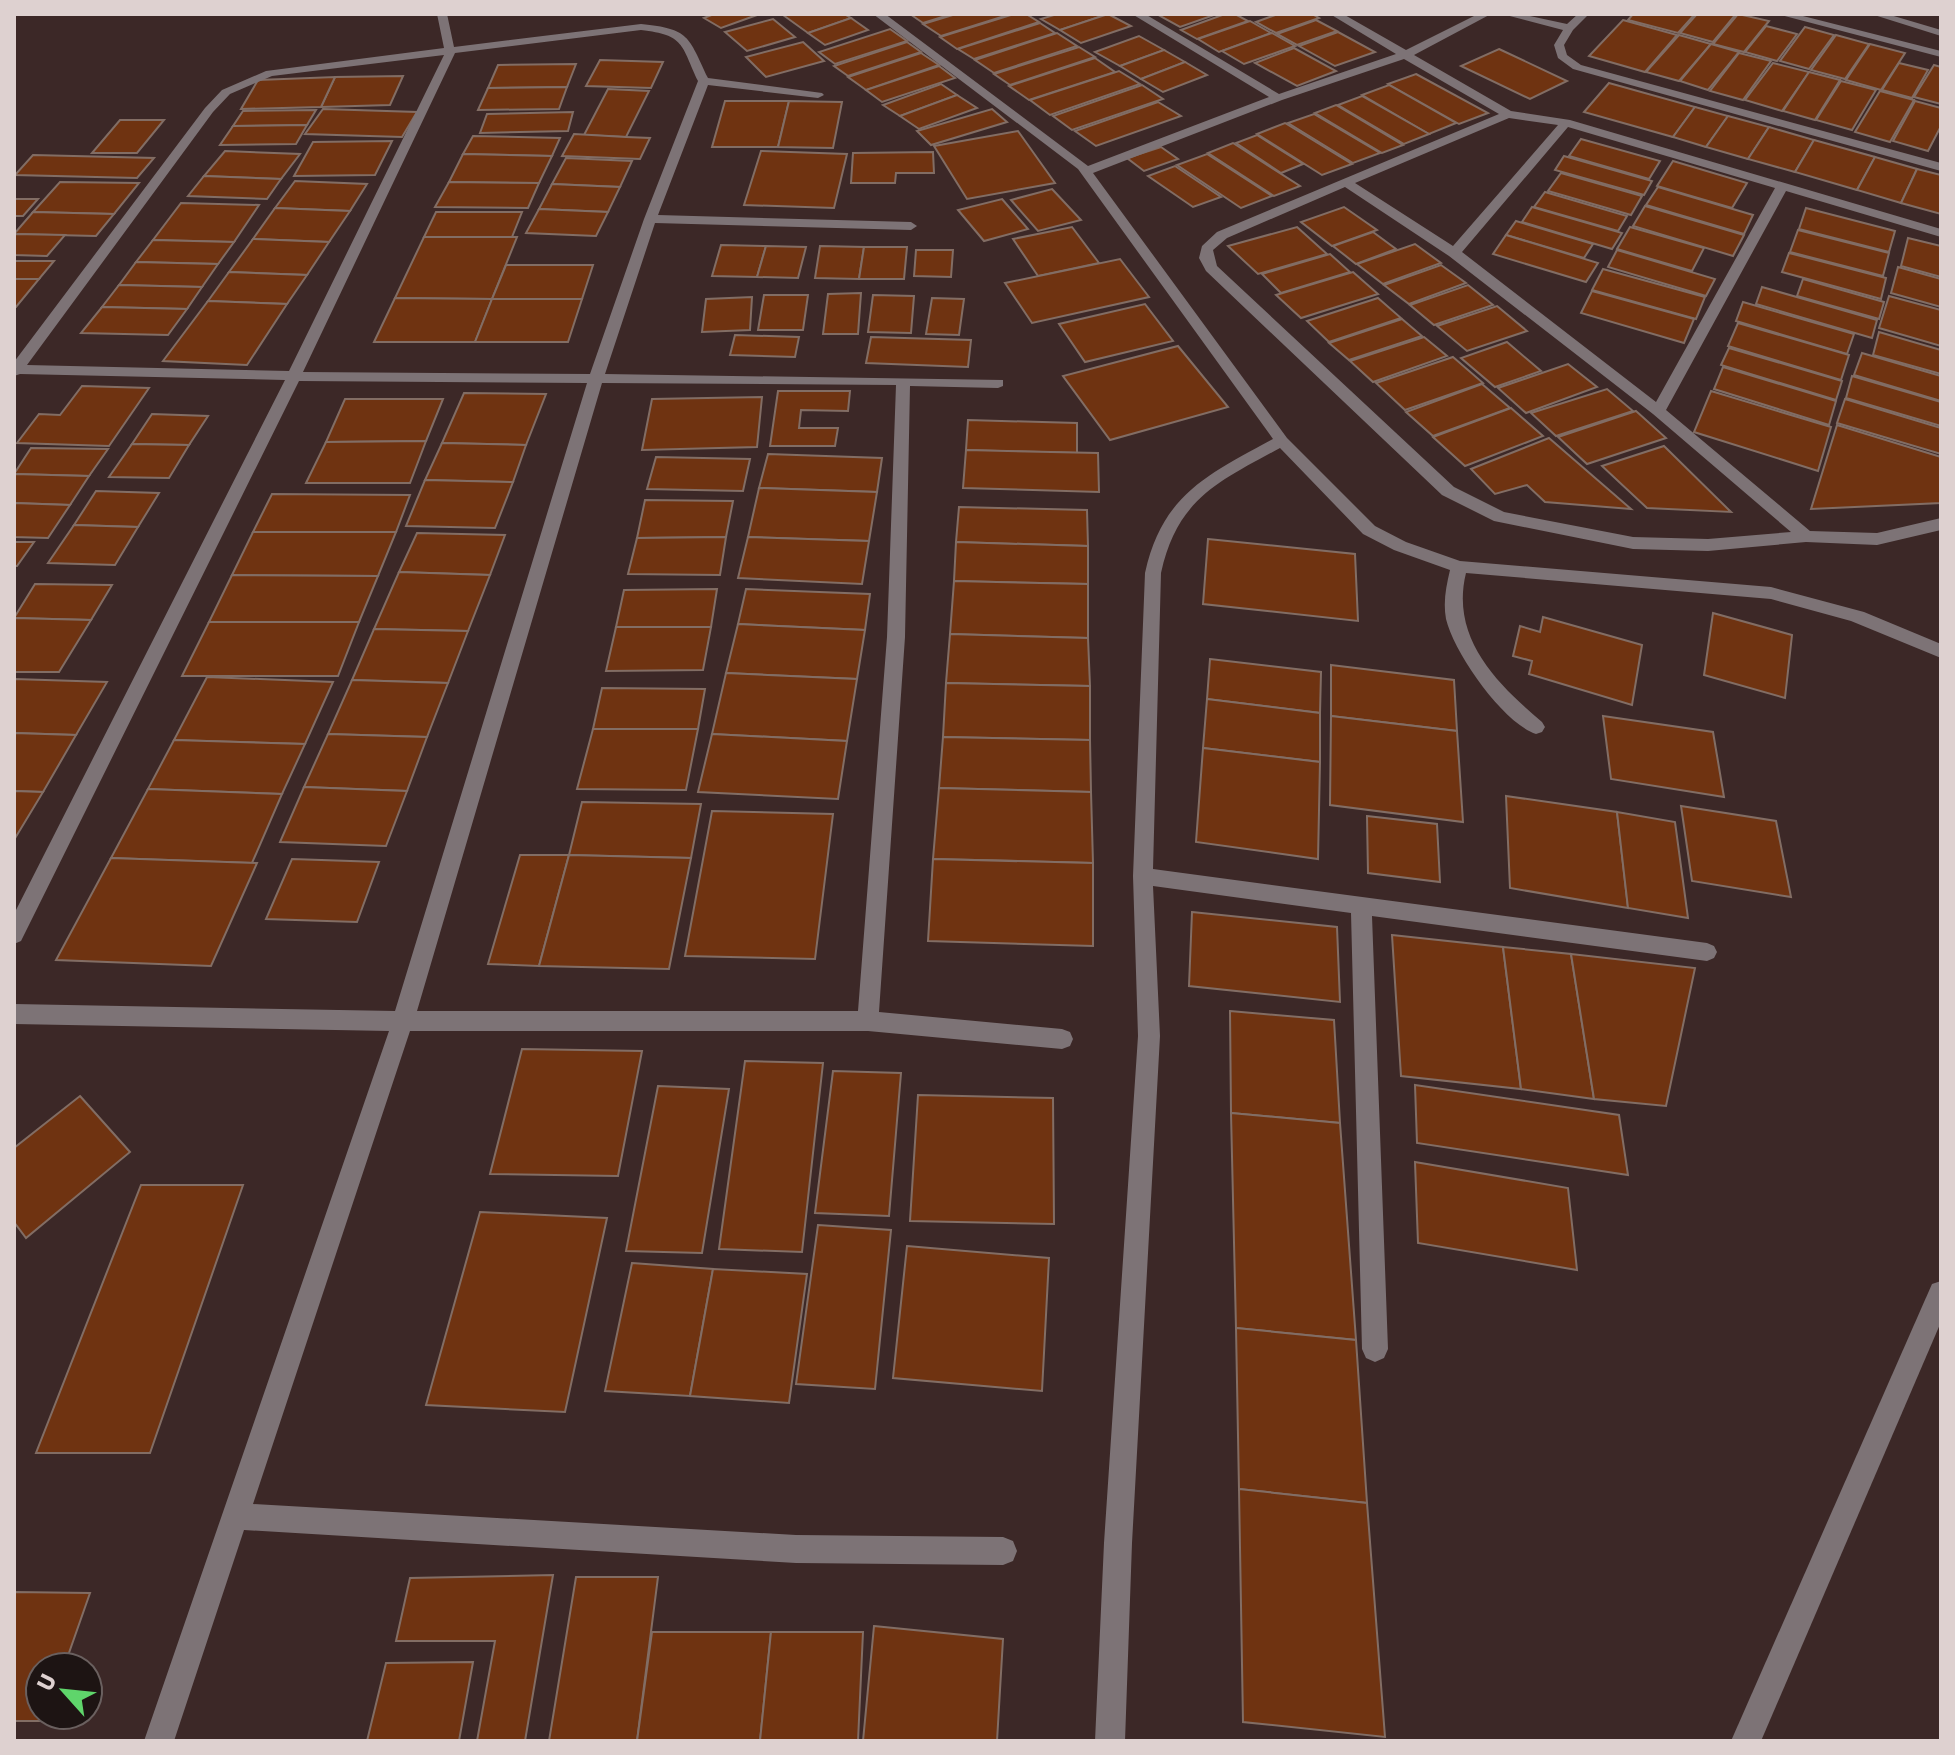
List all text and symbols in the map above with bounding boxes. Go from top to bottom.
north arrow [24,1651,104,1731]
text: U [28,1668,64,1696]

